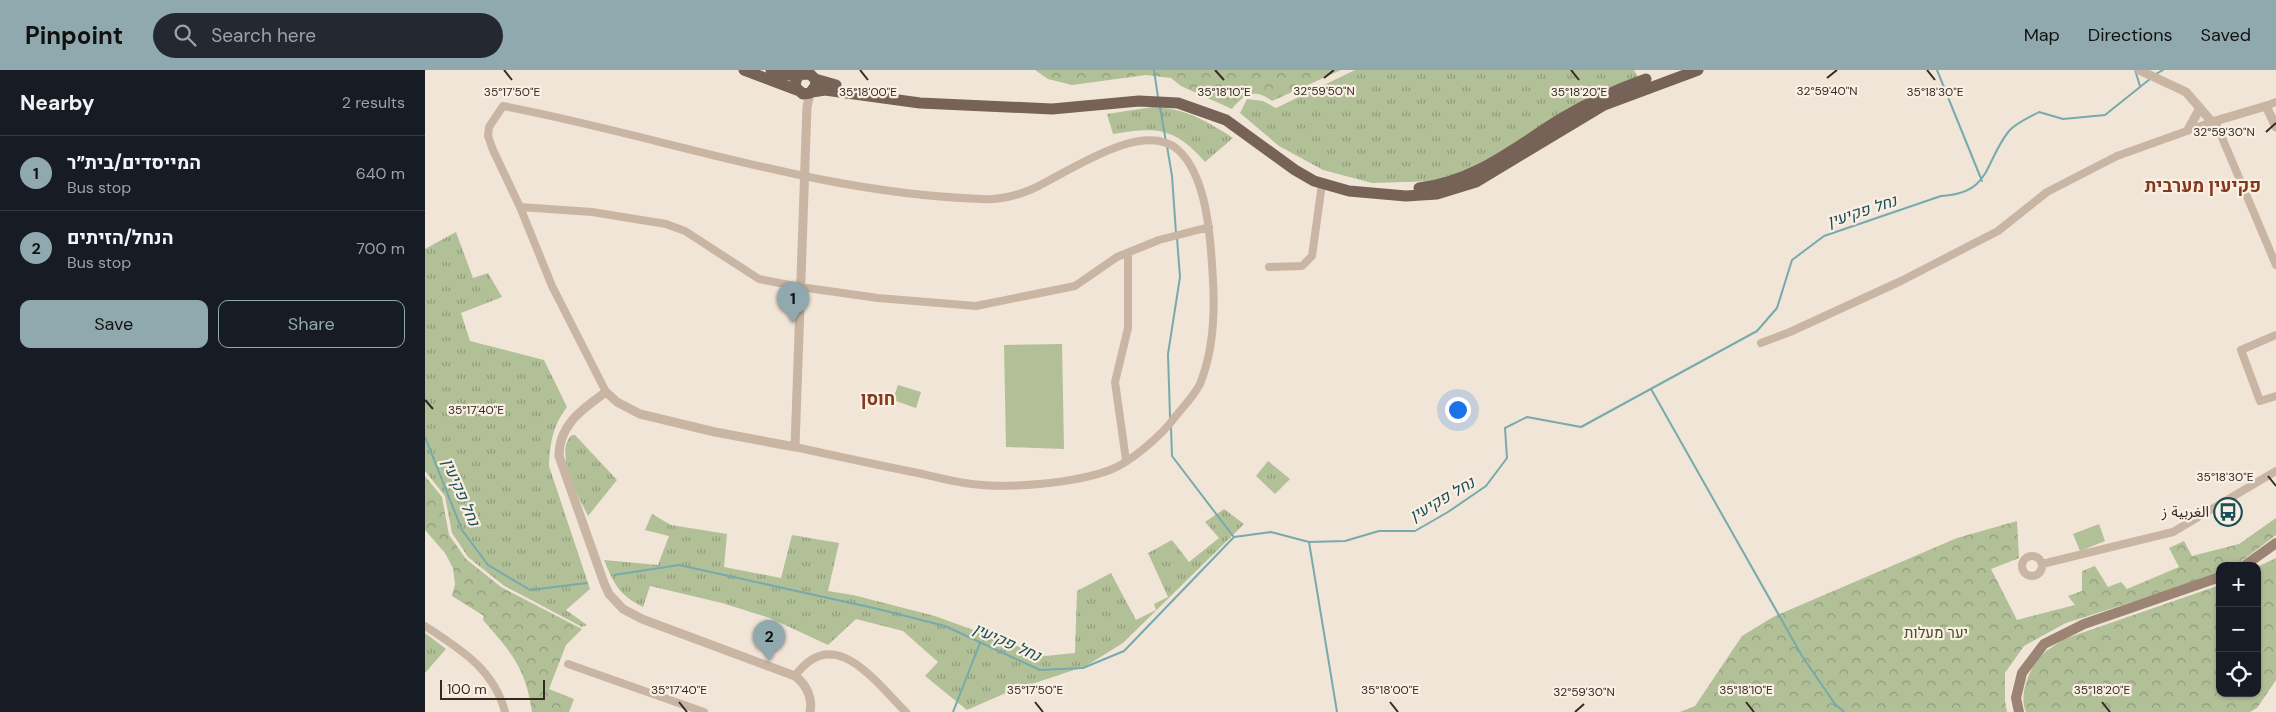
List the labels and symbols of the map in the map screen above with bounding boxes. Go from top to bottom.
text: 32°59'50"N [1293,83,1355,99]
text: 32°59'40"N [1796,83,1858,99]
text: 35°17'50"E [484,84,540,100]
text: 35°18'00"E [839,84,897,100]
text: 35°18'10"E [1197,84,1251,100]
text: 35°18'20"E [1551,84,1608,100]
text: 35°18'30"E [1906,84,1964,100]
text: 32°59'30"N [2193,124,2255,140]
district label: פקיעין מערבית [2145,174,2261,198]
water label: נחל פקיעין [1825,190,1900,232]
pin: 1 [777,282,809,323]
district label: חוסן [861,387,895,411]
your location [1445,397,1471,423]
text: 35°17'40"E [448,402,504,418]
water label: נחל פקיעין [437,455,485,530]
text: 35°18'30"E [2196,469,2254,485]
water label: נחל פקיעין [1406,471,1479,526]
bus stop icon: الغربية ز [2213,497,2243,527]
place label: الغربية ز [2161,502,2209,522]
water label: נחל פקיעין [970,618,1045,667]
pin: 2 [753,620,785,661]
park label: יער מעלות [1904,623,1968,643]
scale bar [440,677,545,700]
text: 35°17'40"E [651,682,707,698]
text: 35°17'50"E [1007,682,1063,698]
text: 35°18'00"E [1361,682,1419,698]
text: 35°18'10"E [1719,682,1773,698]
text: 35°18'20"E [2074,682,2131,698]
text: 32°59'30"N [1553,684,1615,700]

